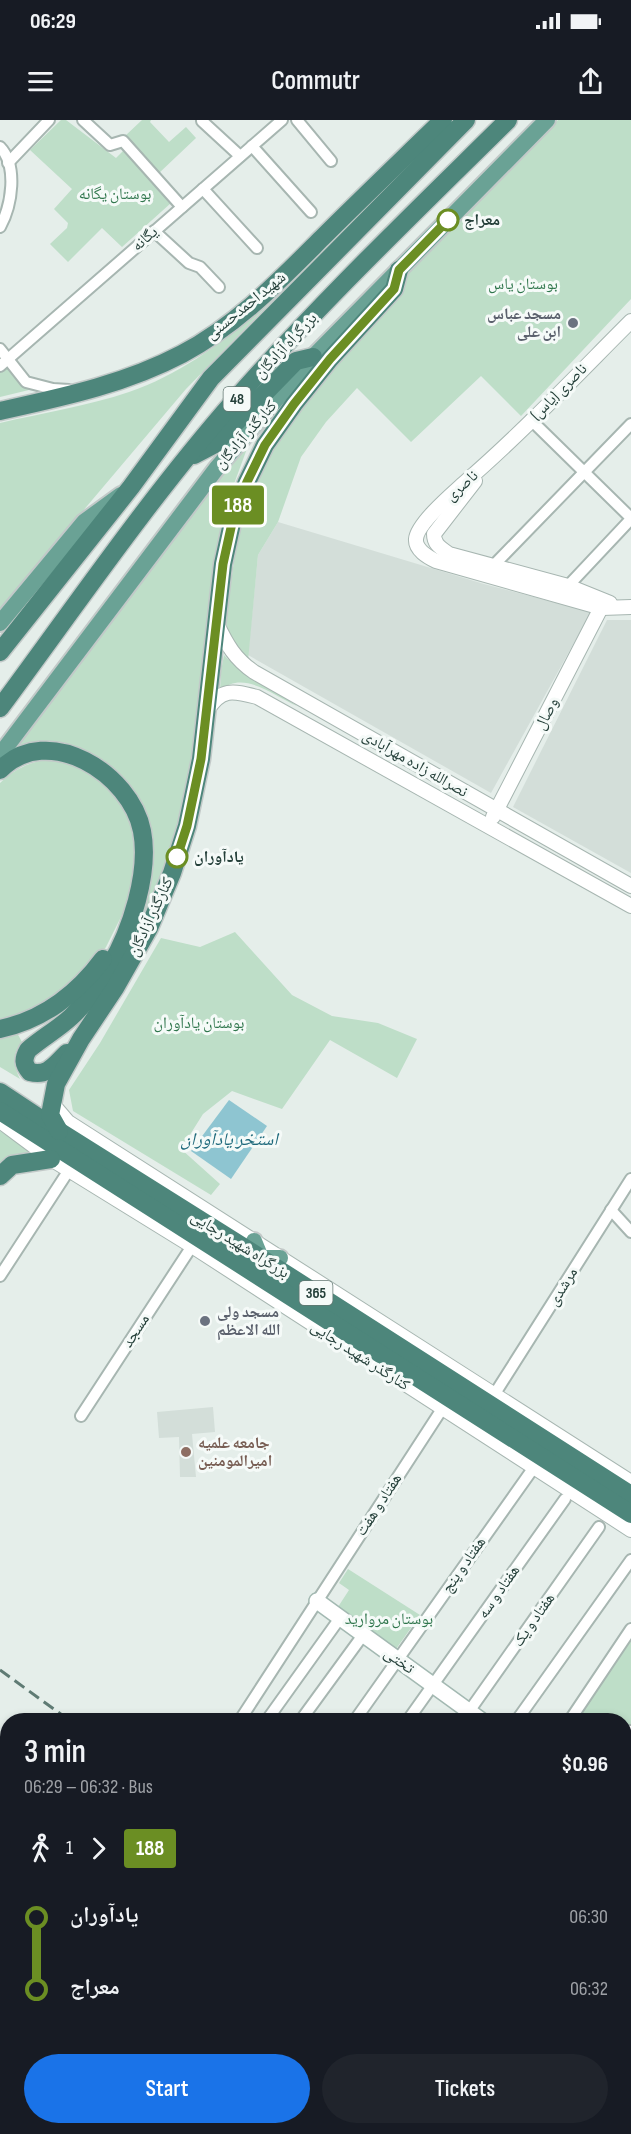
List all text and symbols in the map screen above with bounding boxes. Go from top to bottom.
text: 06:29 [30,8,76,35]
icon: menu [24,65,57,98]
text: Commutr [271,65,360,97]
icon: share [574,65,607,98]
park label: بوستان یگانه [79,185,151,204]
marker: معراج [437,209,459,231]
place label: معراج [464,211,500,230]
street label: یگانه [128,222,162,256]
street label: شهید احمدحسنی [202,268,290,344]
park label: بوستان یاس [488,275,558,294]
place label: مسجد عباس ابن علی [487,305,561,342]
street label: بزرگراه آزادگان [251,309,321,383]
marker: مسجد عباس ابن علی [566,316,580,330]
street label: ناصری (یاس) [527,360,591,424]
road number: 48 [224,387,250,411]
street label: کنارگذر آزادگان [211,396,281,473]
street label: ناصری [442,466,482,506]
line badge: 188 [204,486,272,524]
text: 188 [224,493,252,518]
street label: وصال [531,695,563,733]
street label: نصرالله زاده مهرآبادی [359,726,471,802]
marker: یادآوران [166,846,188,868]
place label: یادآوران [194,848,244,867]
street label: کنارگذر آزادگان [124,874,178,960]
park label: بوستان یادآوران [154,1014,244,1033]
water label: استخر یادآوران [180,1129,279,1150]
street label: بزرگراه شهید رجایی [187,1207,293,1283]
street label: مرشدی [544,1264,582,1310]
road number: 365 [300,1281,332,1305]
place label: مسجد ولی الله الاعظم [217,1303,281,1341]
street label: مسجد [118,1311,154,1351]
marker: مسجد ولی الله الاعظم [198,1314,212,1328]
street label: کنارگذر شهید رجایی [307,1317,413,1395]
place label: جامعه علمیه امیرالمومنین [198,1434,272,1471]
marker: جامعه علمیه امیرالمومنین [179,1445,193,1459]
street label: هفتاد و هفت [352,1470,406,1540]
street label: هفتاد و پنج [438,1533,490,1597]
street label: هفتاد و سه [474,1562,524,1622]
street label: هفتاد و یک [509,1589,559,1651]
park label: بوستان مروارید [345,1610,433,1629]
street label: تختی [380,1644,418,1679]
text: 3 min [24,1732,86,1772]
text: $0.96 [561,1751,608,1778]
text: 06:29 – 06:32 · Bus [24,1775,153,1799]
icon: walk [24,1832,57,1865]
icon: forward [82,1832,115,1865]
text: 1 [66,1836,73,1860]
text: 188 [136,1836,164,1861]
text: یادآوران [70,1902,138,1929]
text: 06:30 [569,1905,608,1929]
text: معراج [70,1974,120,2001]
text: 06:32 [570,1977,608,2001]
button: Start [24,2054,310,2123]
button: Tickets [322,2054,608,2123]

